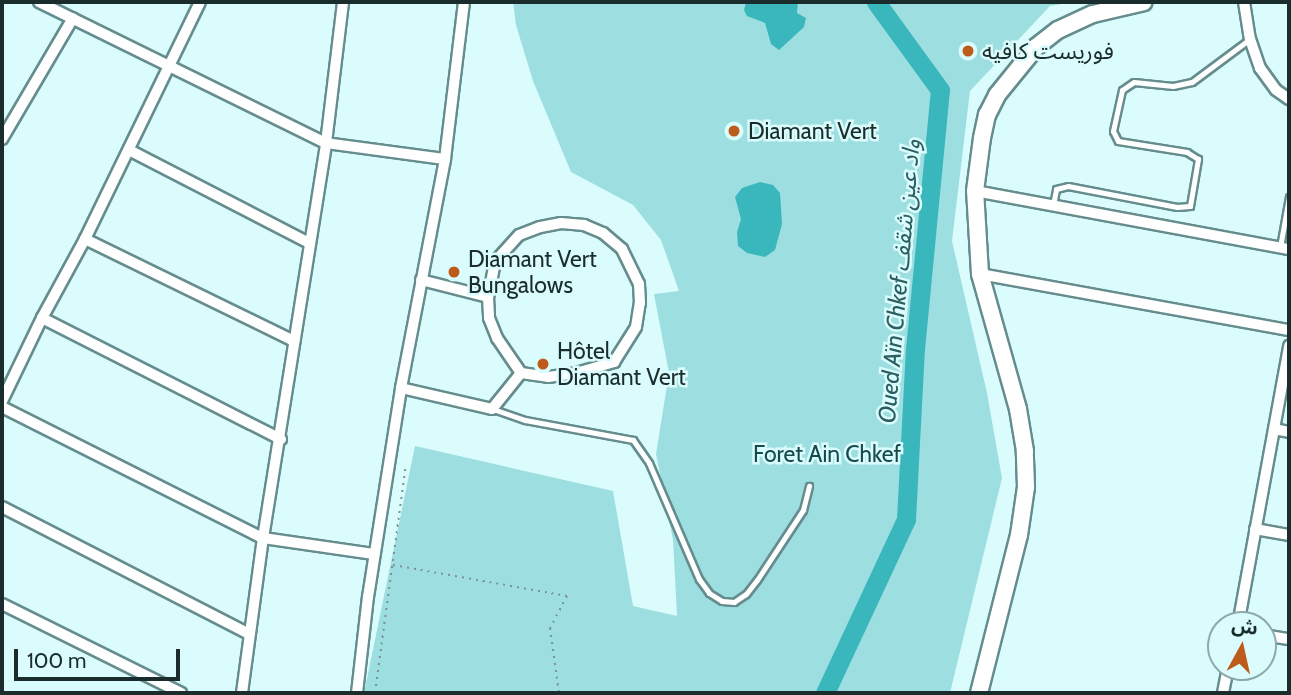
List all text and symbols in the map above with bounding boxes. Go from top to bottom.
place label: فوريست كافيه [982,37,1114,65]
marker: فوريست كافيه [960,43,976,59]
place label: Diamant Vert [748,117,877,145]
marker: Diamant Vert [726,123,742,139]
water label: Oued Aïn Chkef واد عين شقف [872,138,926,424]
place label: Diamant Vert Bungalows [468,245,597,299]
marker: Diamant Vert Bungalows [446,264,462,280]
place label: Hôtel Diamant Vert [557,337,686,391]
marker: Hôtel Diamant Vert [535,356,551,372]
park label: Foret Ain Chkef [753,440,901,468]
north arrow [1207,611,1277,681]
text: ش [1230,613,1259,640]
scale bar [18,636,184,680]
text: 100 m [27,648,86,673]

